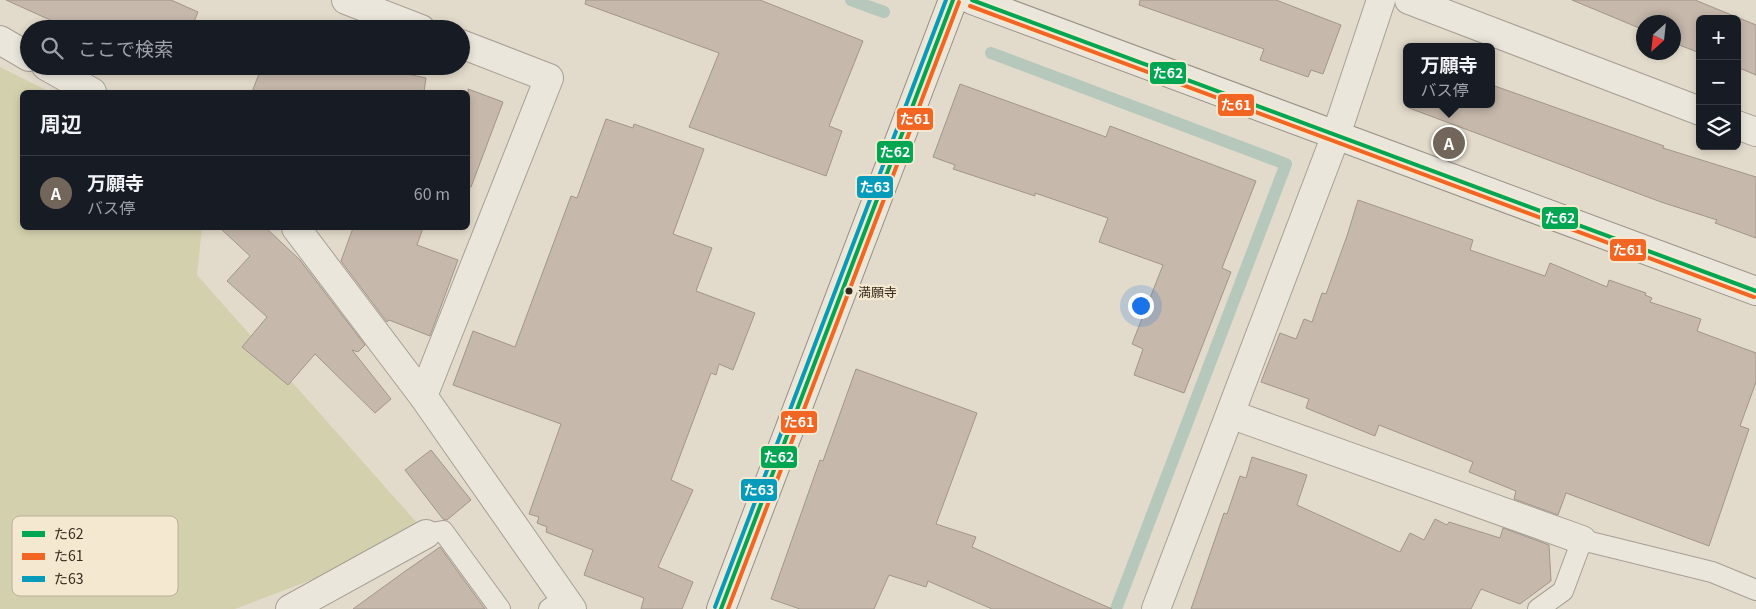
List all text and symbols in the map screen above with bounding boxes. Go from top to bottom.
north arrow [1636,15,1681,60]
map controls [1696,15,1741,150]
button: + [1696,15,1741,60]
search box [20,20,470,75]
icon: search [38,34,66,62]
text: ここで検索 [78,34,173,61]
popup [1403,43,1495,108]
text: 万願寺 [1420,50,1478,77]
button: − [1696,60,1741,105]
line badge: た62 [1149,61,1187,85]
text: た62 [1153,62,1183,82]
text: バス停 [1420,77,1469,101]
line badge: た61 [1217,93,1255,117]
text: た61 [1221,94,1251,114]
button: layers [1696,105,1741,150]
line badge: た61 [896,107,934,131]
text: 周辺 [40,108,82,138]
text: た61 [900,108,930,128]
pin: A [1433,124,1465,162]
line badge: た62 [876,140,914,164]
text: た62 [880,141,910,161]
text: 万願寺 [87,168,144,195]
line badge: た63 [856,175,894,199]
text: た63 [860,176,890,196]
text: A [51,181,61,205]
text: 60 m [414,181,450,205]
text: バス停 [87,195,135,219]
line badge: た62 [1541,206,1579,230]
text: た62 [1545,207,1575,227]
line badge: た61 [1609,238,1647,262]
text: た61 [1613,239,1643,259]
place label: 満願寺 [858,282,897,301]
marker: 満願寺 [844,286,854,296]
your location [1128,293,1154,319]
line badge: た61 [780,410,818,434]
text: た61 [784,411,814,431]
line badge: た62 [760,445,798,469]
text: た62 [764,446,794,466]
line badge: た63 [740,478,778,502]
text: た63 [744,479,774,499]
legend [12,516,178,596]
text: た62 [54,523,84,543]
text: た61 [54,545,84,565]
text: た63 [54,568,84,588]

